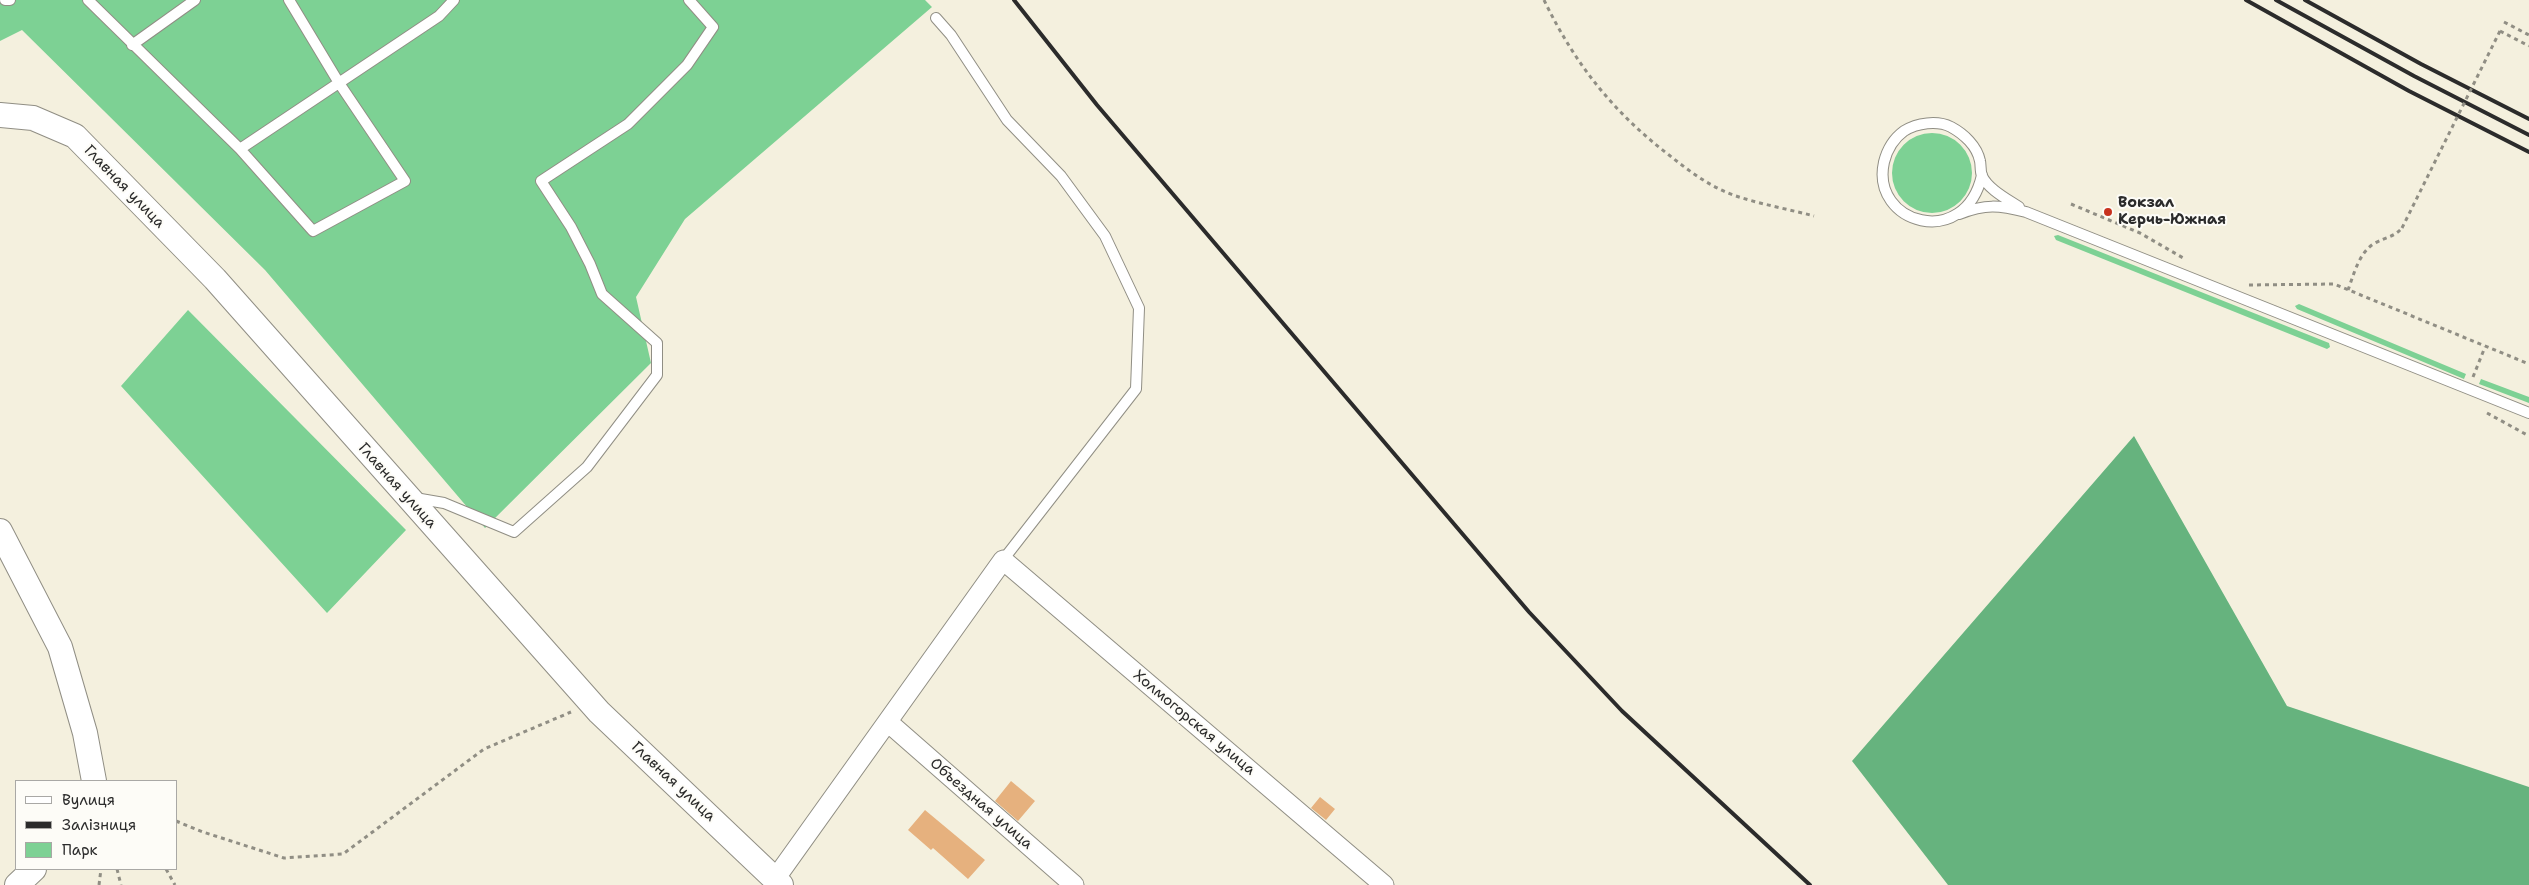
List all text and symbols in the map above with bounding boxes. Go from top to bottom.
street label: Главная улица [80,142,168,232]
place label: Вокзал Керчь-Южная [2118,194,2226,229]
marker: Вокзал Керчь-Южная [2102,206,2114,218]
street label: Главная улица [354,440,440,532]
street label: Холмогорская улица [1129,667,1259,779]
street label: Главная улица [627,738,719,826]
street label: Объездная улица [926,754,1036,854]
legend [15,780,178,870]
text: Вулиця [62,790,115,810]
text: Залізниця [62,815,136,835]
text: Парк [62,840,98,860]

